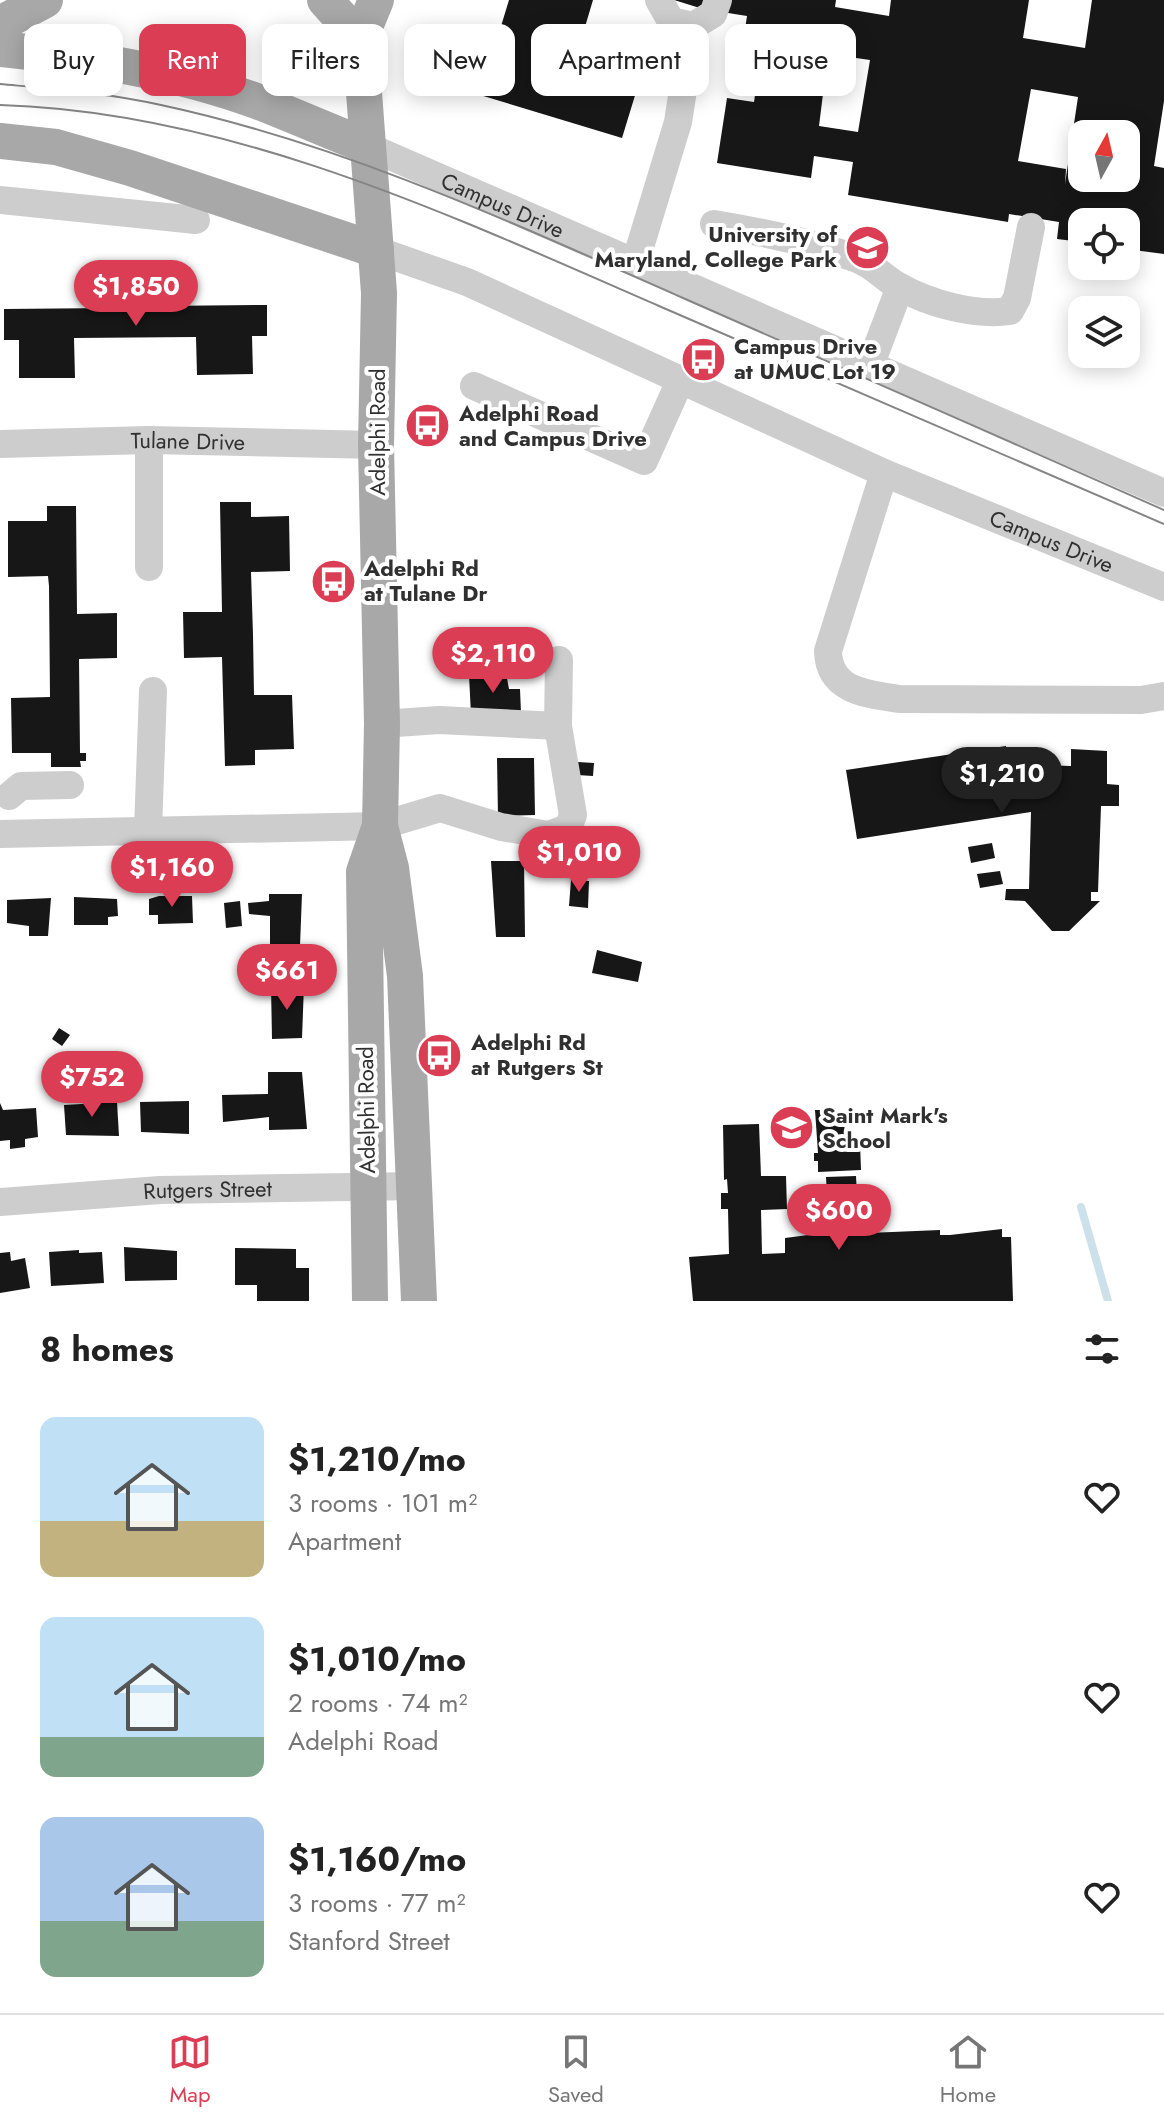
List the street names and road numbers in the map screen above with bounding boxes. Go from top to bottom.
street label: Campus Drive [436,164,569,246]
street label: Adelphi Road [361,368,393,496]
street label: Tulane Drive [130,424,245,458]
street label: Campus Drive [985,502,1118,581]
street label: Adelphi Road [349,1046,383,1174]
street label: Rutgers Street [142,1172,273,1207]

